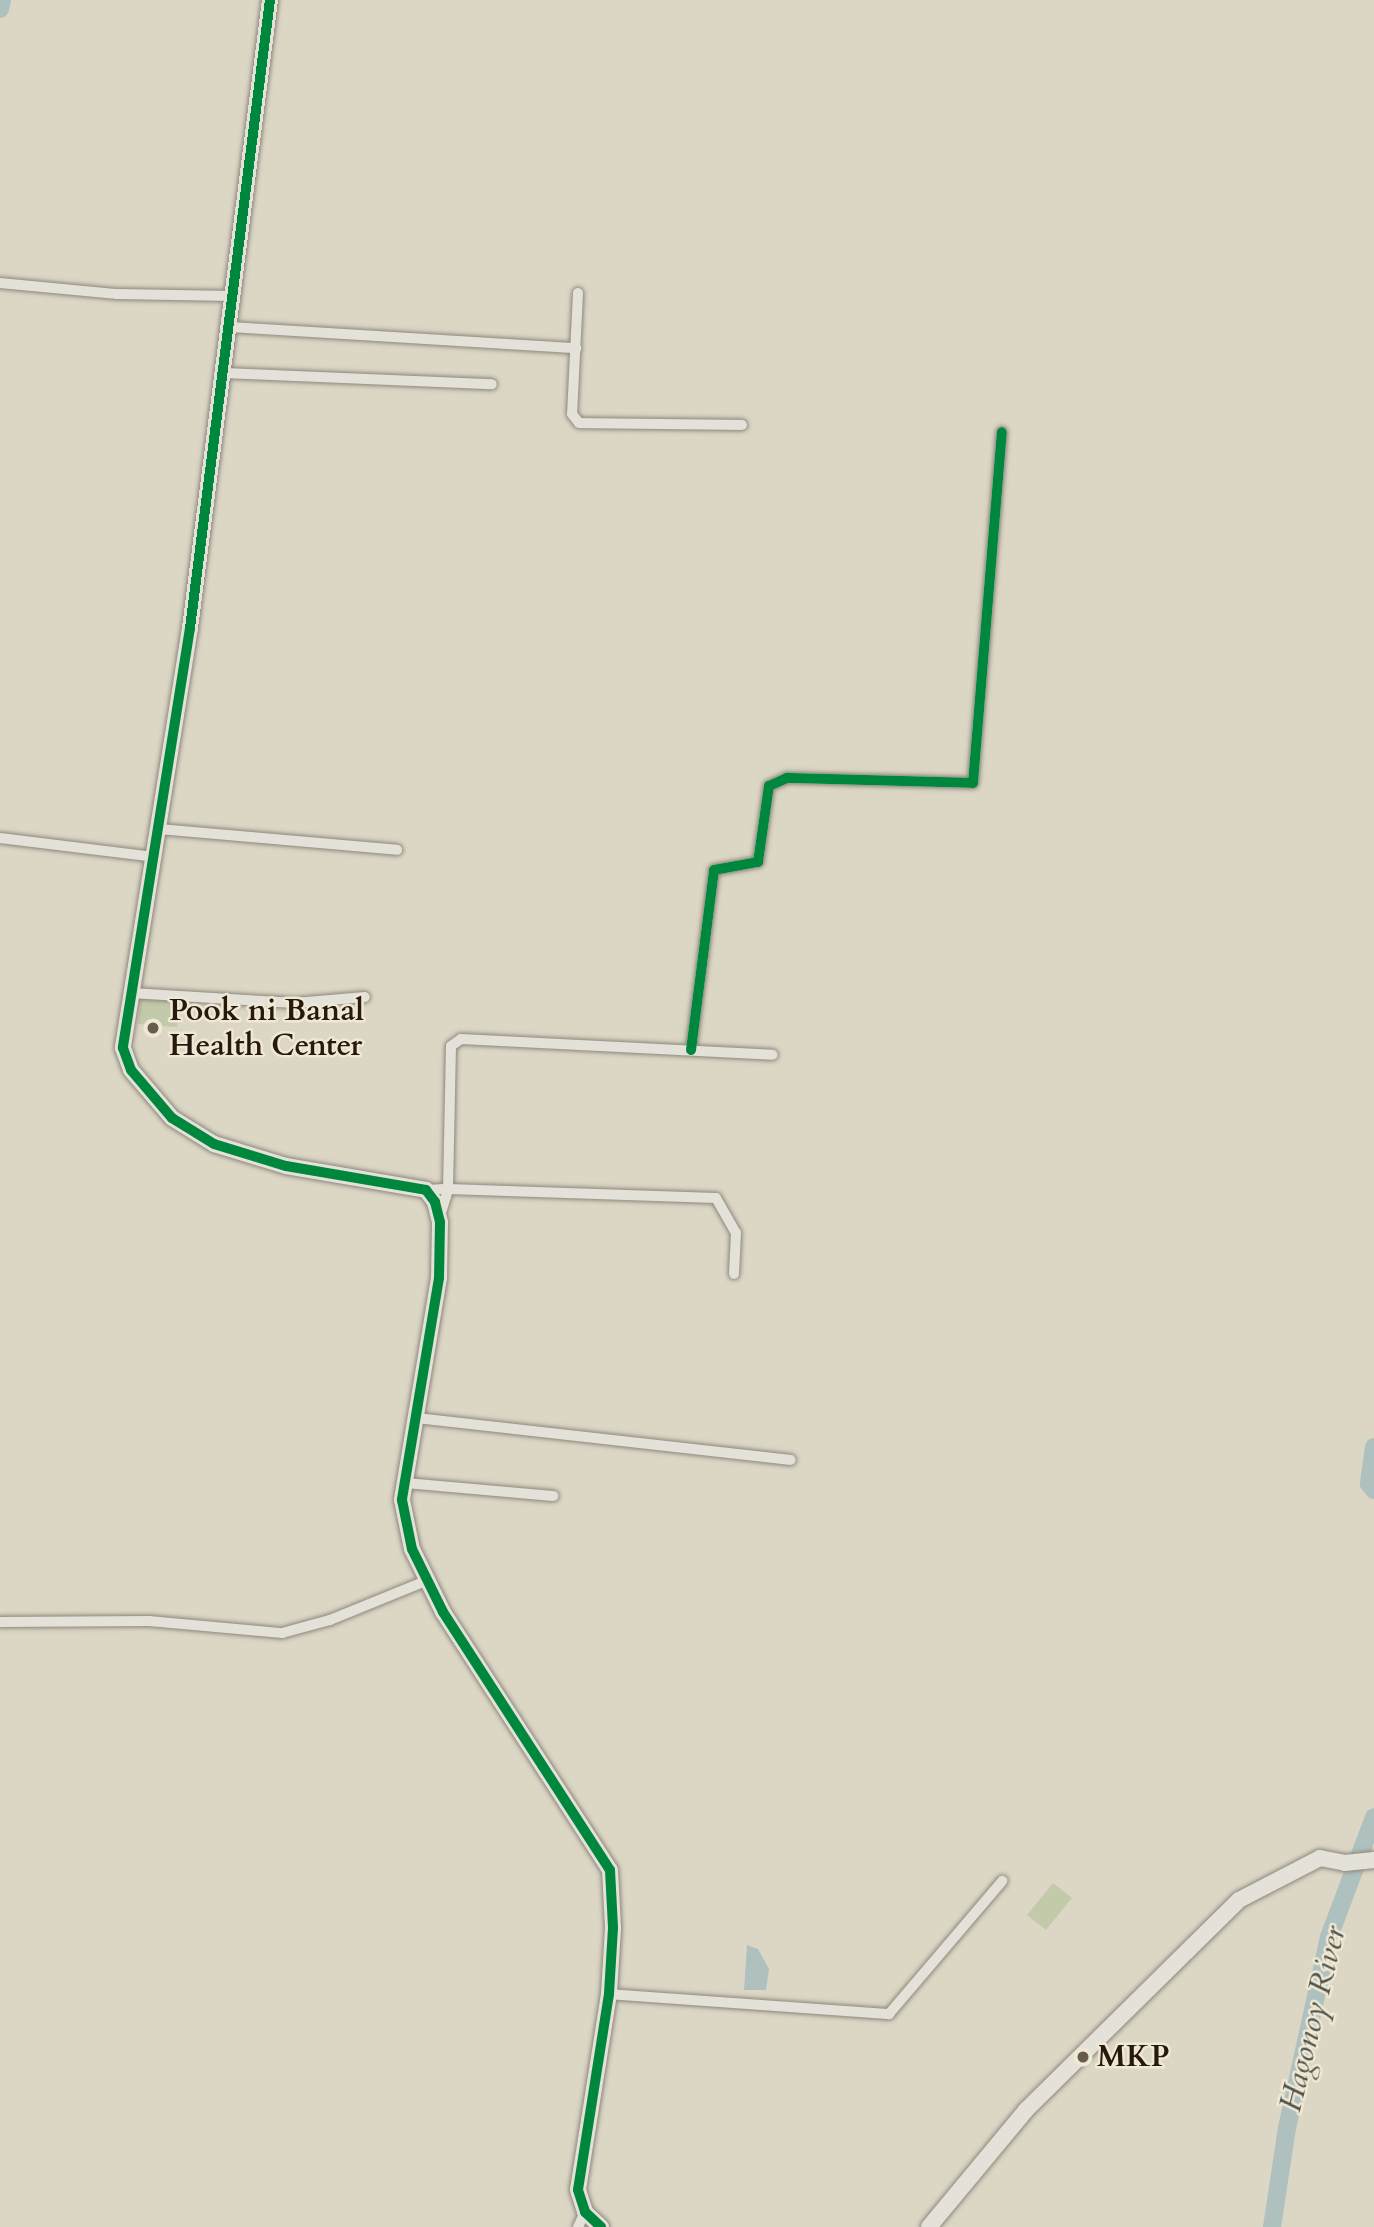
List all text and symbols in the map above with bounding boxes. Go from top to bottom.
place label: Pook ni Banal Health Center [169,993,364,1064]
marker: Pook ni Banal Health Center [143,1018,163,1038]
water label: Hagonoy River [1271,1922,1355,2116]
place label: MKP [1097,2039,1169,2075]
marker: MKP [1075,2049,1091,2065]

